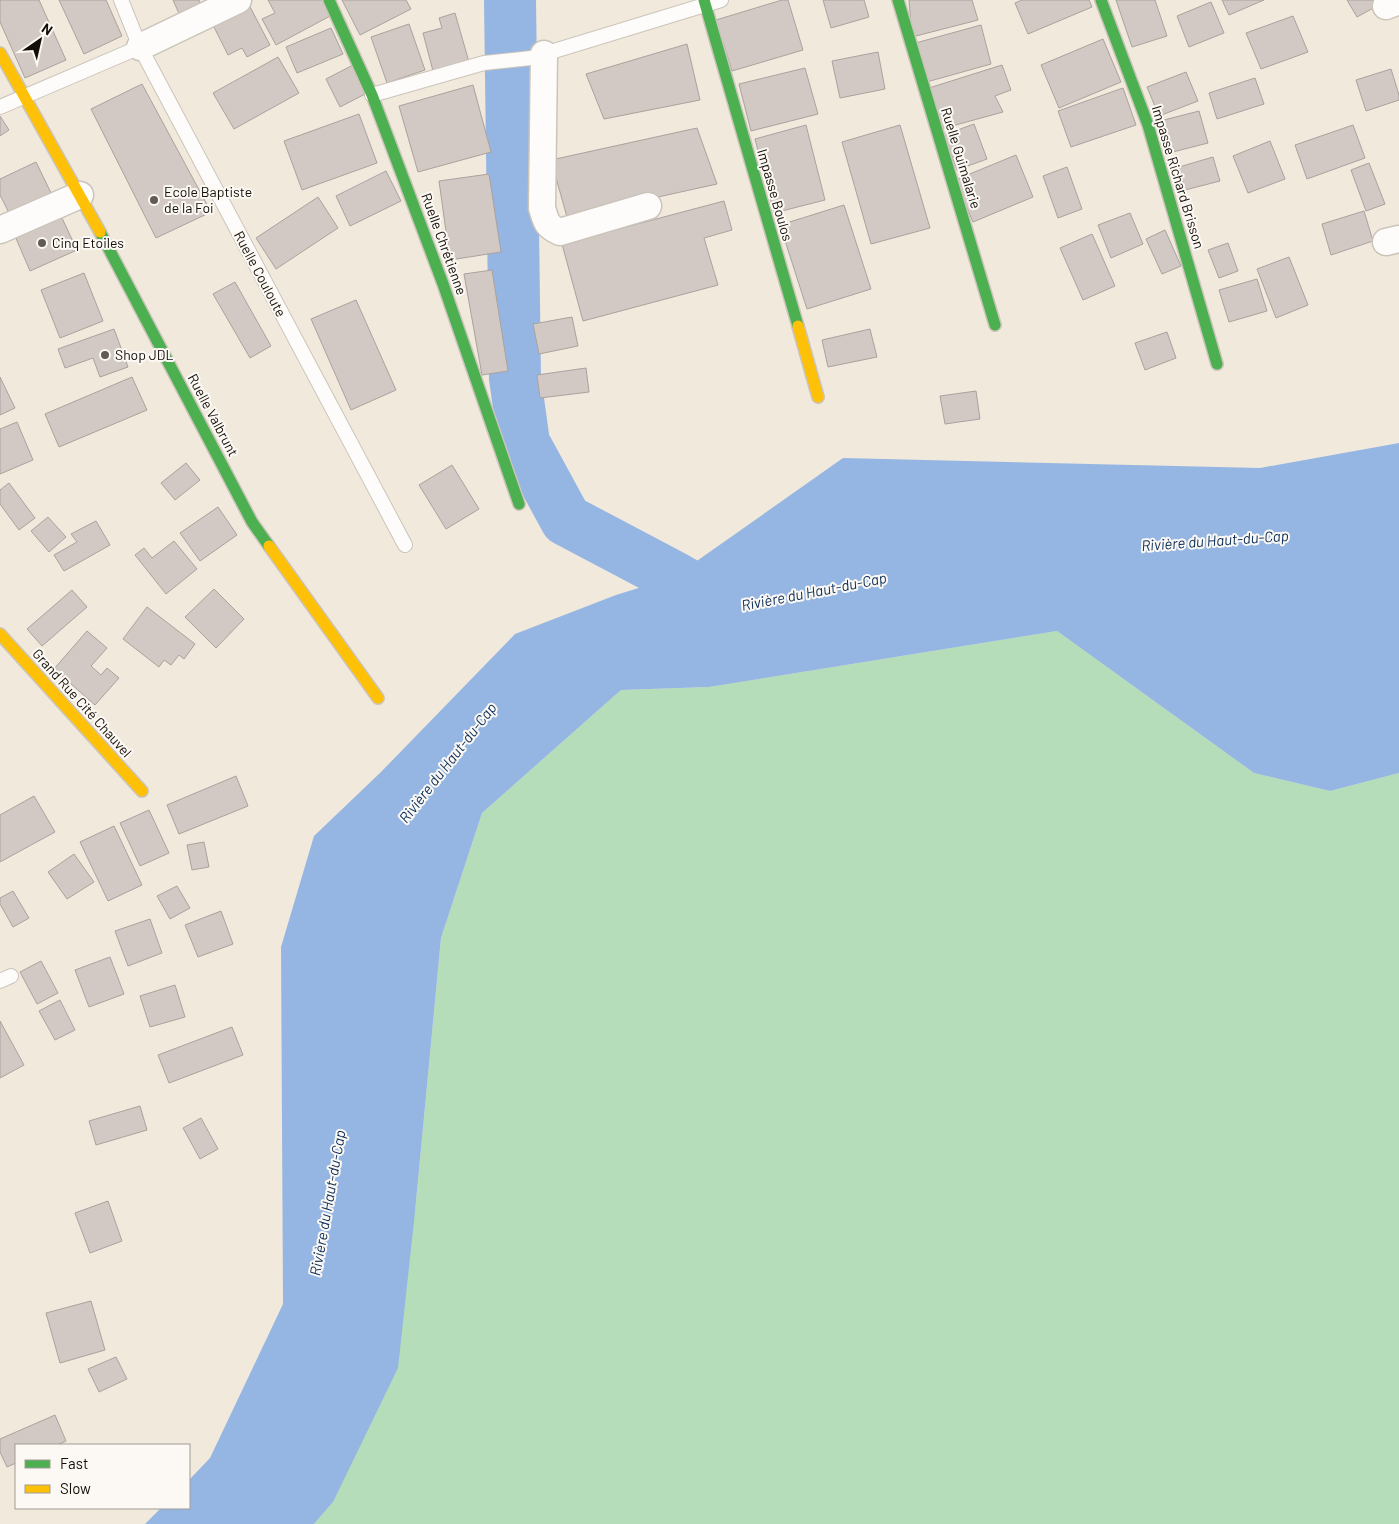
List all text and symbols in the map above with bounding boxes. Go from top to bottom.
north arrow [15,15,65,65]
text: N [39,19,56,38]
street label: Impasse Richard Brisson [1149,103,1208,251]
street label: Ruelle Guimalarie [938,105,985,211]
street label: Impasse Boulos [754,147,797,243]
place label: Ecole Baptiste de la Foi [164,183,252,216]
street label: Ruelle Chrétienne [418,191,471,297]
marker: Ecole Baptiste de la Foi [148,194,160,206]
street label: Ruelle Couloute [231,228,290,320]
place label: Cinq Etoiles [52,234,124,251]
marker: Cinq Etoiles [36,237,48,249]
place label: Shop JDL [115,346,174,363]
marker: Shop JDL [99,349,111,361]
street label: Ruelle Valbrunt [185,371,242,459]
water label: Rivière du Haut-du-Cap [1141,526,1289,554]
water label: Rivière du Haut-du-Cap [740,568,888,614]
street label: Grand Rue Cité Chauvel [29,645,136,760]
water label: Rivière du Haut-du-Cap [395,699,500,826]
water label: Rivière du Haut-du-Cap [305,1129,349,1277]
legend [15,1444,190,1509]
text: Fast [60,1454,88,1472]
text: Slow [60,1479,91,1497]

